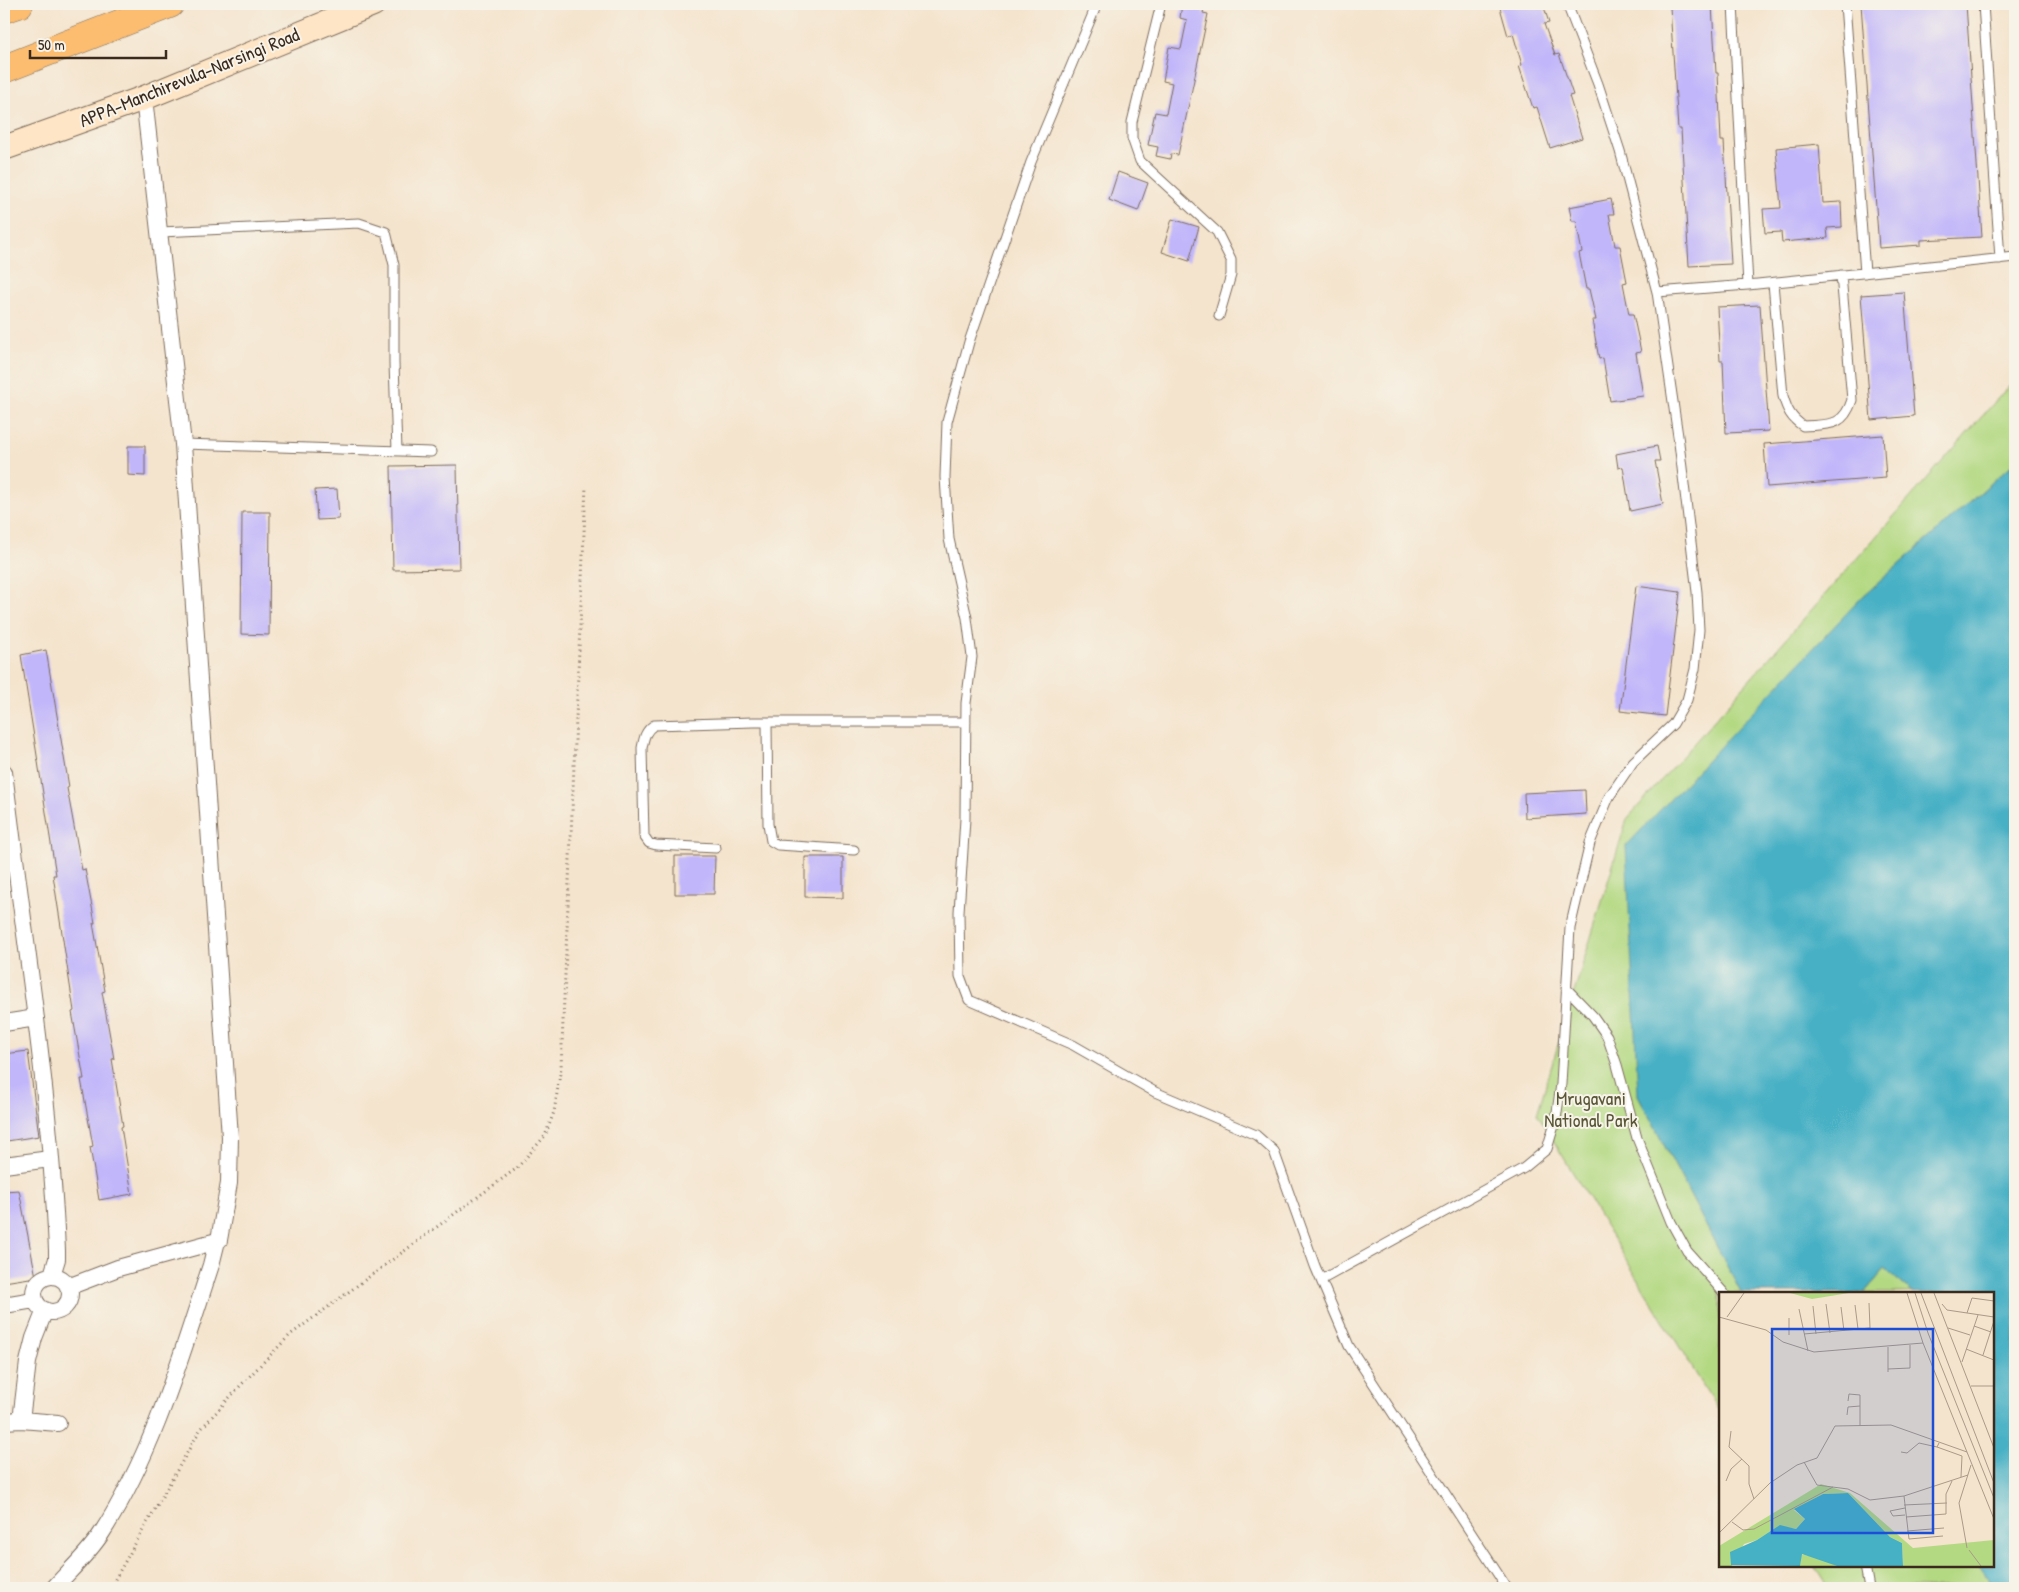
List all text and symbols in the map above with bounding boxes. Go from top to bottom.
street label: APPA-Manchirevula-Narsingi Road [75,21,303,133]
scale bar [30,28,166,60]
text: 50 m [38,34,65,55]
park label: Mrugavani National Park [1544,1085,1638,1133]
inset map [1719,1292,1994,1567]

